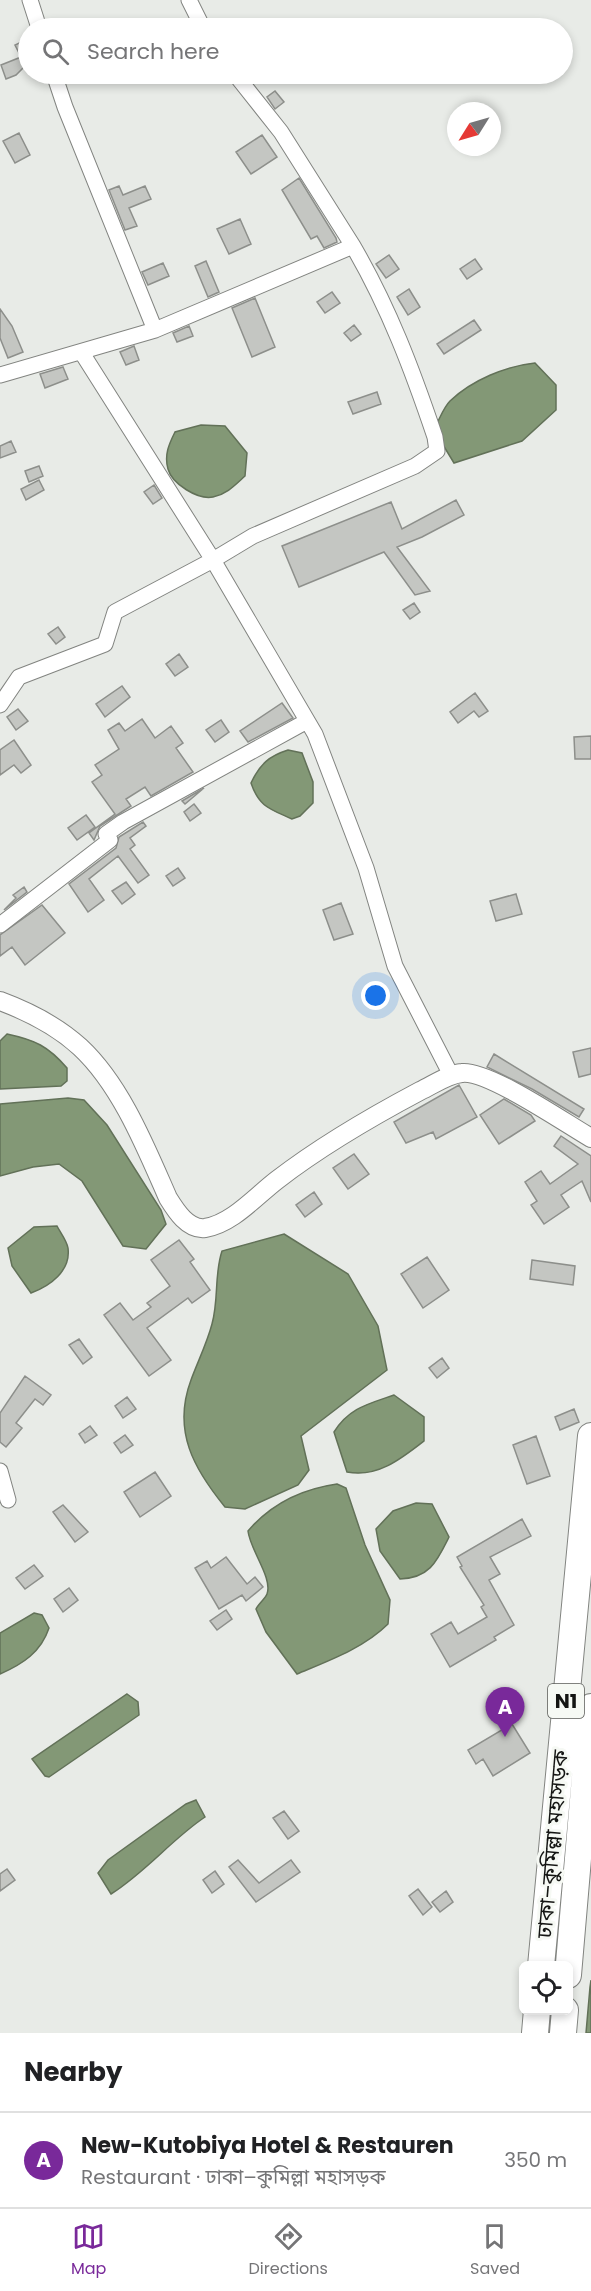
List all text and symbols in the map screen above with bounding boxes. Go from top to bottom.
search box [18,18,573,84]
icon: search [39,35,72,68]
text: Search here [87,36,220,67]
north arrow [447,102,501,156]
your location [361,981,390,1010]
road number: N1 [548,1684,584,1718]
pin: A [486,1688,524,1737]
street label: ঢাকা–কুমিল্লা মহাসড়ক [529,1748,575,1940]
map controls [519,1961,573,2015]
button: locate [519,1961,573,2015]
text: Nearby [24,2054,122,2090]
text: New-Kutobiya Hotel & Restauren [81,2130,454,2161]
text: A [36,2146,51,2174]
text: 350 m [504,2146,567,2174]
text: Restaurant · ঢাকা–কুমিল্লা মহাসড়ক [81,2163,386,2191]
tab: Map [71,2220,106,2281]
tab: Directions [249,2220,328,2281]
tab: Saved [470,2220,520,2281]

